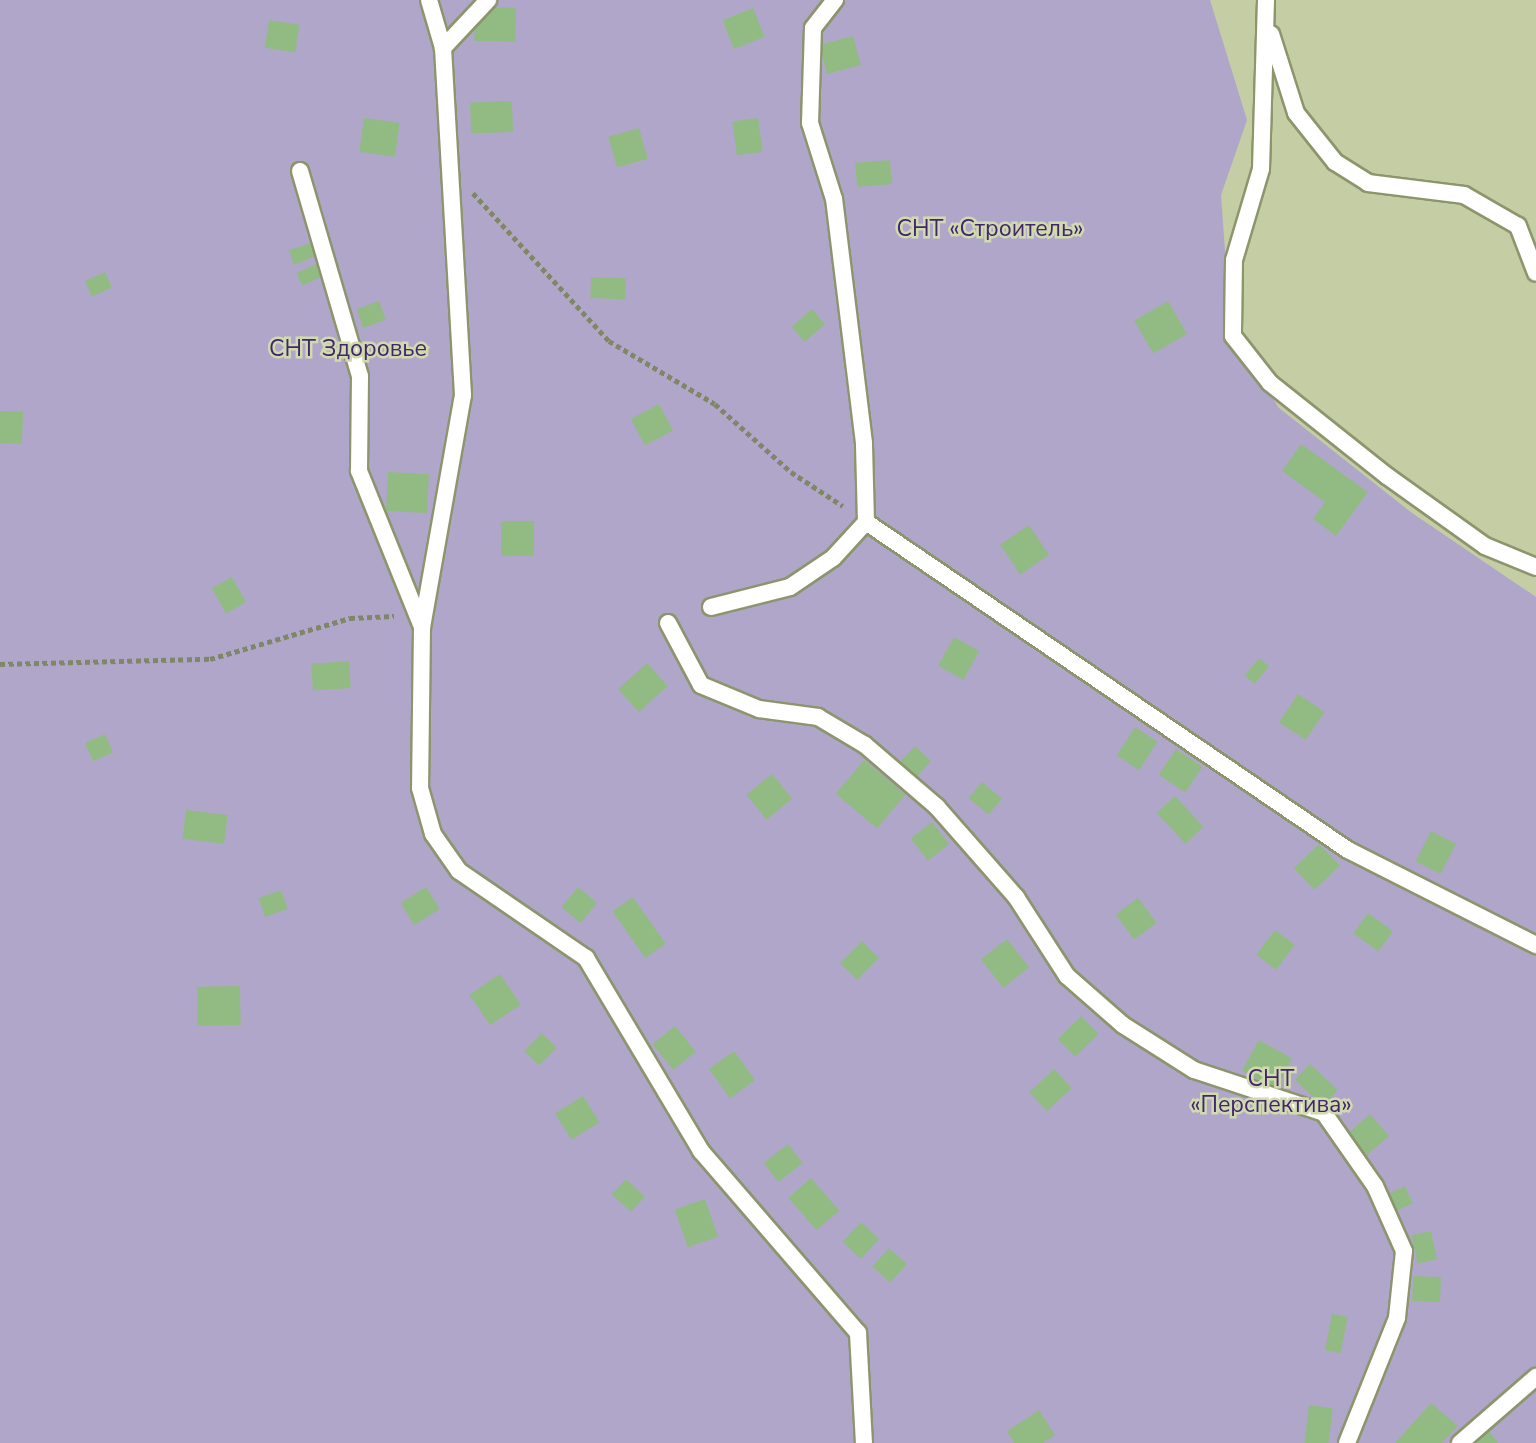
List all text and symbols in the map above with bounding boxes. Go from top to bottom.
park label: СНТ «Строитель» [897,215,1083,243]
park label: СНТ Здоровье [269,335,427,363]
park label: СНТ «Перспектива» [1190,1065,1352,1119]

